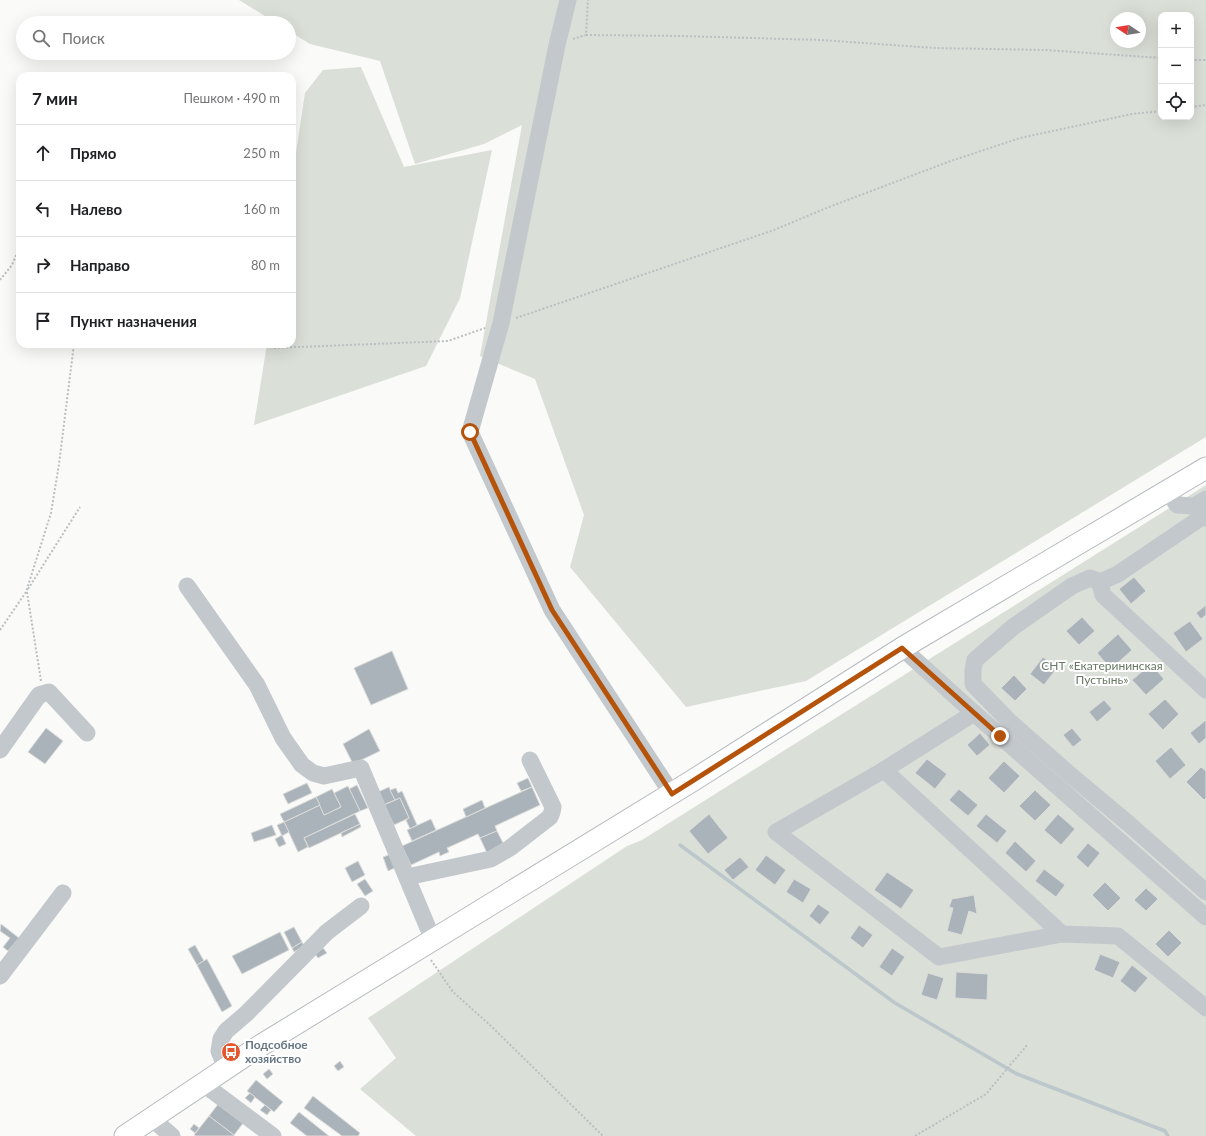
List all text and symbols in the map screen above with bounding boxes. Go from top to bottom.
north arrow [1110,12,1146,48]
map controls [1158,12,1194,120]
button: + [1158,12,1194,48]
search box [16,16,296,60]
icon: search [30,27,52,49]
text: Поиск [62,29,105,47]
button: − [1158,48,1194,84]
button: locate [1158,84,1194,120]
text: 7 мин [32,88,78,109]
text: Пешком · 490 m [183,90,280,106]
icon: ahead [32,142,54,164]
text: Прямо [70,144,116,162]
text: 250 m [243,145,280,161]
icon: left [32,198,54,220]
text: Налево [70,200,122,218]
text: 160 m [243,201,280,217]
icon: right [32,254,54,276]
text: Направо [70,256,130,274]
text: 80 m [251,257,280,273]
icon: arrive [32,310,54,332]
text: Пункт назначения [70,312,197,330]
route start [461,423,479,441]
park label: СНТ «Екатерининская Пустынь» [1041,658,1163,687]
route end [991,727,1009,745]
place label: Подсобное хозяйство [245,1037,308,1066]
bus stop icon: Подсобное хозяйство [220,1041,242,1063]

